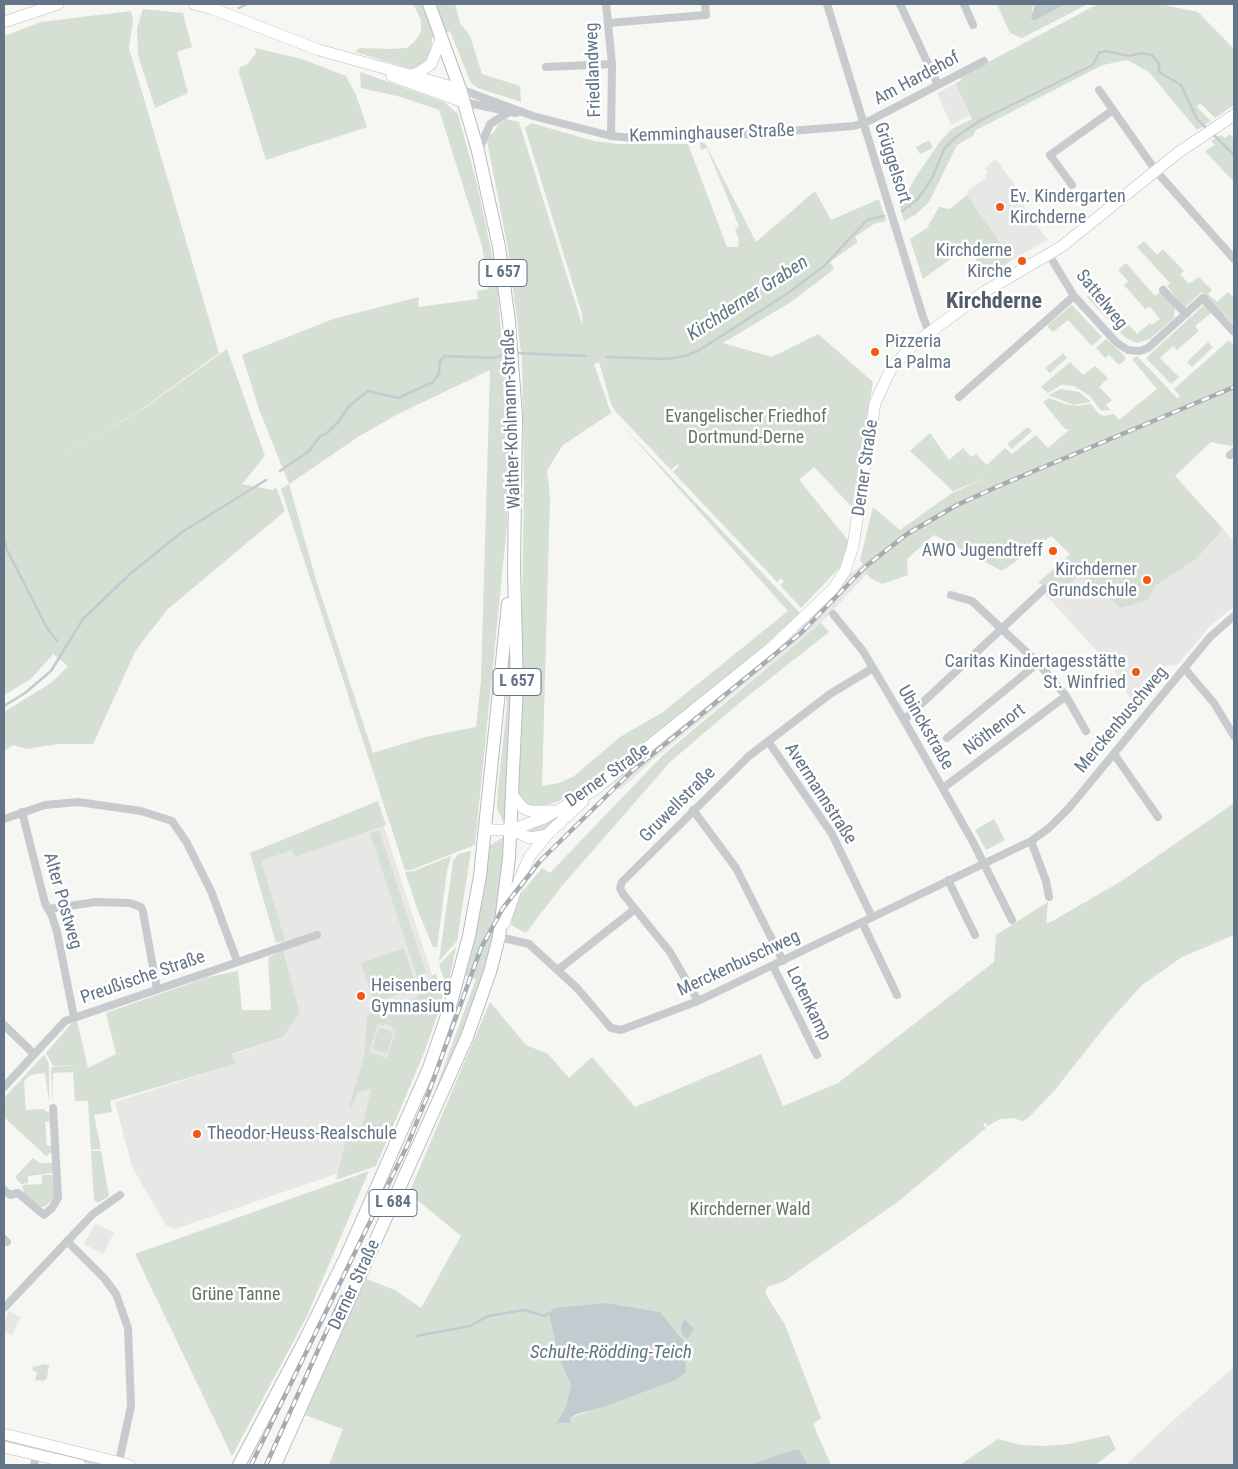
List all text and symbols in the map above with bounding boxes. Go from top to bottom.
street label: Friedlandweg [582,22,606,118]
street label: Am Hardehof [870,47,964,111]
street label: Kemminghauser Straße [629,120,795,148]
street label: Grüggelsort [869,120,915,206]
place label: Ev. Kindergarten Kirchderne [1010,186,1126,228]
marker: Ev. Kindergarten Kirchderne [994,201,1006,213]
place label: Kirchderne Kirche [936,240,1012,282]
water label: Kirchderner Graben [683,251,813,347]
marker: Kirchderne Kirche [1016,255,1028,267]
road number: L 657 [479,260,527,286]
street label: Sattelweg [1071,266,1131,334]
district label: Kirchderne [946,289,1042,315]
street label: Walther-Kohlmann-Straße [498,329,526,509]
place label: Pizzeria La Palma [885,331,951,374]
marker: Pizzeria La Palma [869,346,881,358]
park label: Evangelischer Friedhof Dortmund-Derne [665,406,827,448]
street label: Derner Straße [849,418,883,518]
place label: AWO Jugendtreff [922,540,1043,562]
marker: AWO Jugendtreff [1047,545,1059,557]
place label: Kirchderner Grundschule [1048,559,1137,602]
marker: Kirchderner Grundschule [1141,574,1153,586]
place label: Caritas Kindertagesstätte St. Winfried [945,651,1126,694]
street label: Merckenbuschweg [1071,662,1173,778]
marker: Caritas Kindertagesstätte St. Winfried [1130,666,1142,678]
road number: L 657 [493,669,541,696]
street label: Ubinckstraße [892,682,958,774]
street label: Nöthenort [960,700,1030,760]
street label: Derner Straße [562,739,654,813]
street label: Avermannstraße [779,739,861,849]
street label: Gruwellstraße [636,763,720,847]
street label: Alter Postweg [38,850,86,952]
street label: Merckenbuschweg [674,926,804,1002]
street label: Preußische Straße [78,947,208,1009]
street label: Lotenkamp [781,964,835,1044]
place label: Heisenberg Gymnasium [371,975,455,1018]
marker: Heisenberg Gymnasium [355,990,367,1002]
place label: Theodor-Heuss-Realschule [207,1123,397,1145]
marker: Theodor-Heuss-Realschule [191,1128,203,1140]
road number: L 684 [369,1190,417,1216]
park label: Kirchderner Wald [690,1199,810,1221]
street label: Derner Straße [325,1236,385,1334]
park label: Grüne Tanne [192,1284,280,1306]
water label: Schulte-Rödding-Teich [530,1342,692,1364]

